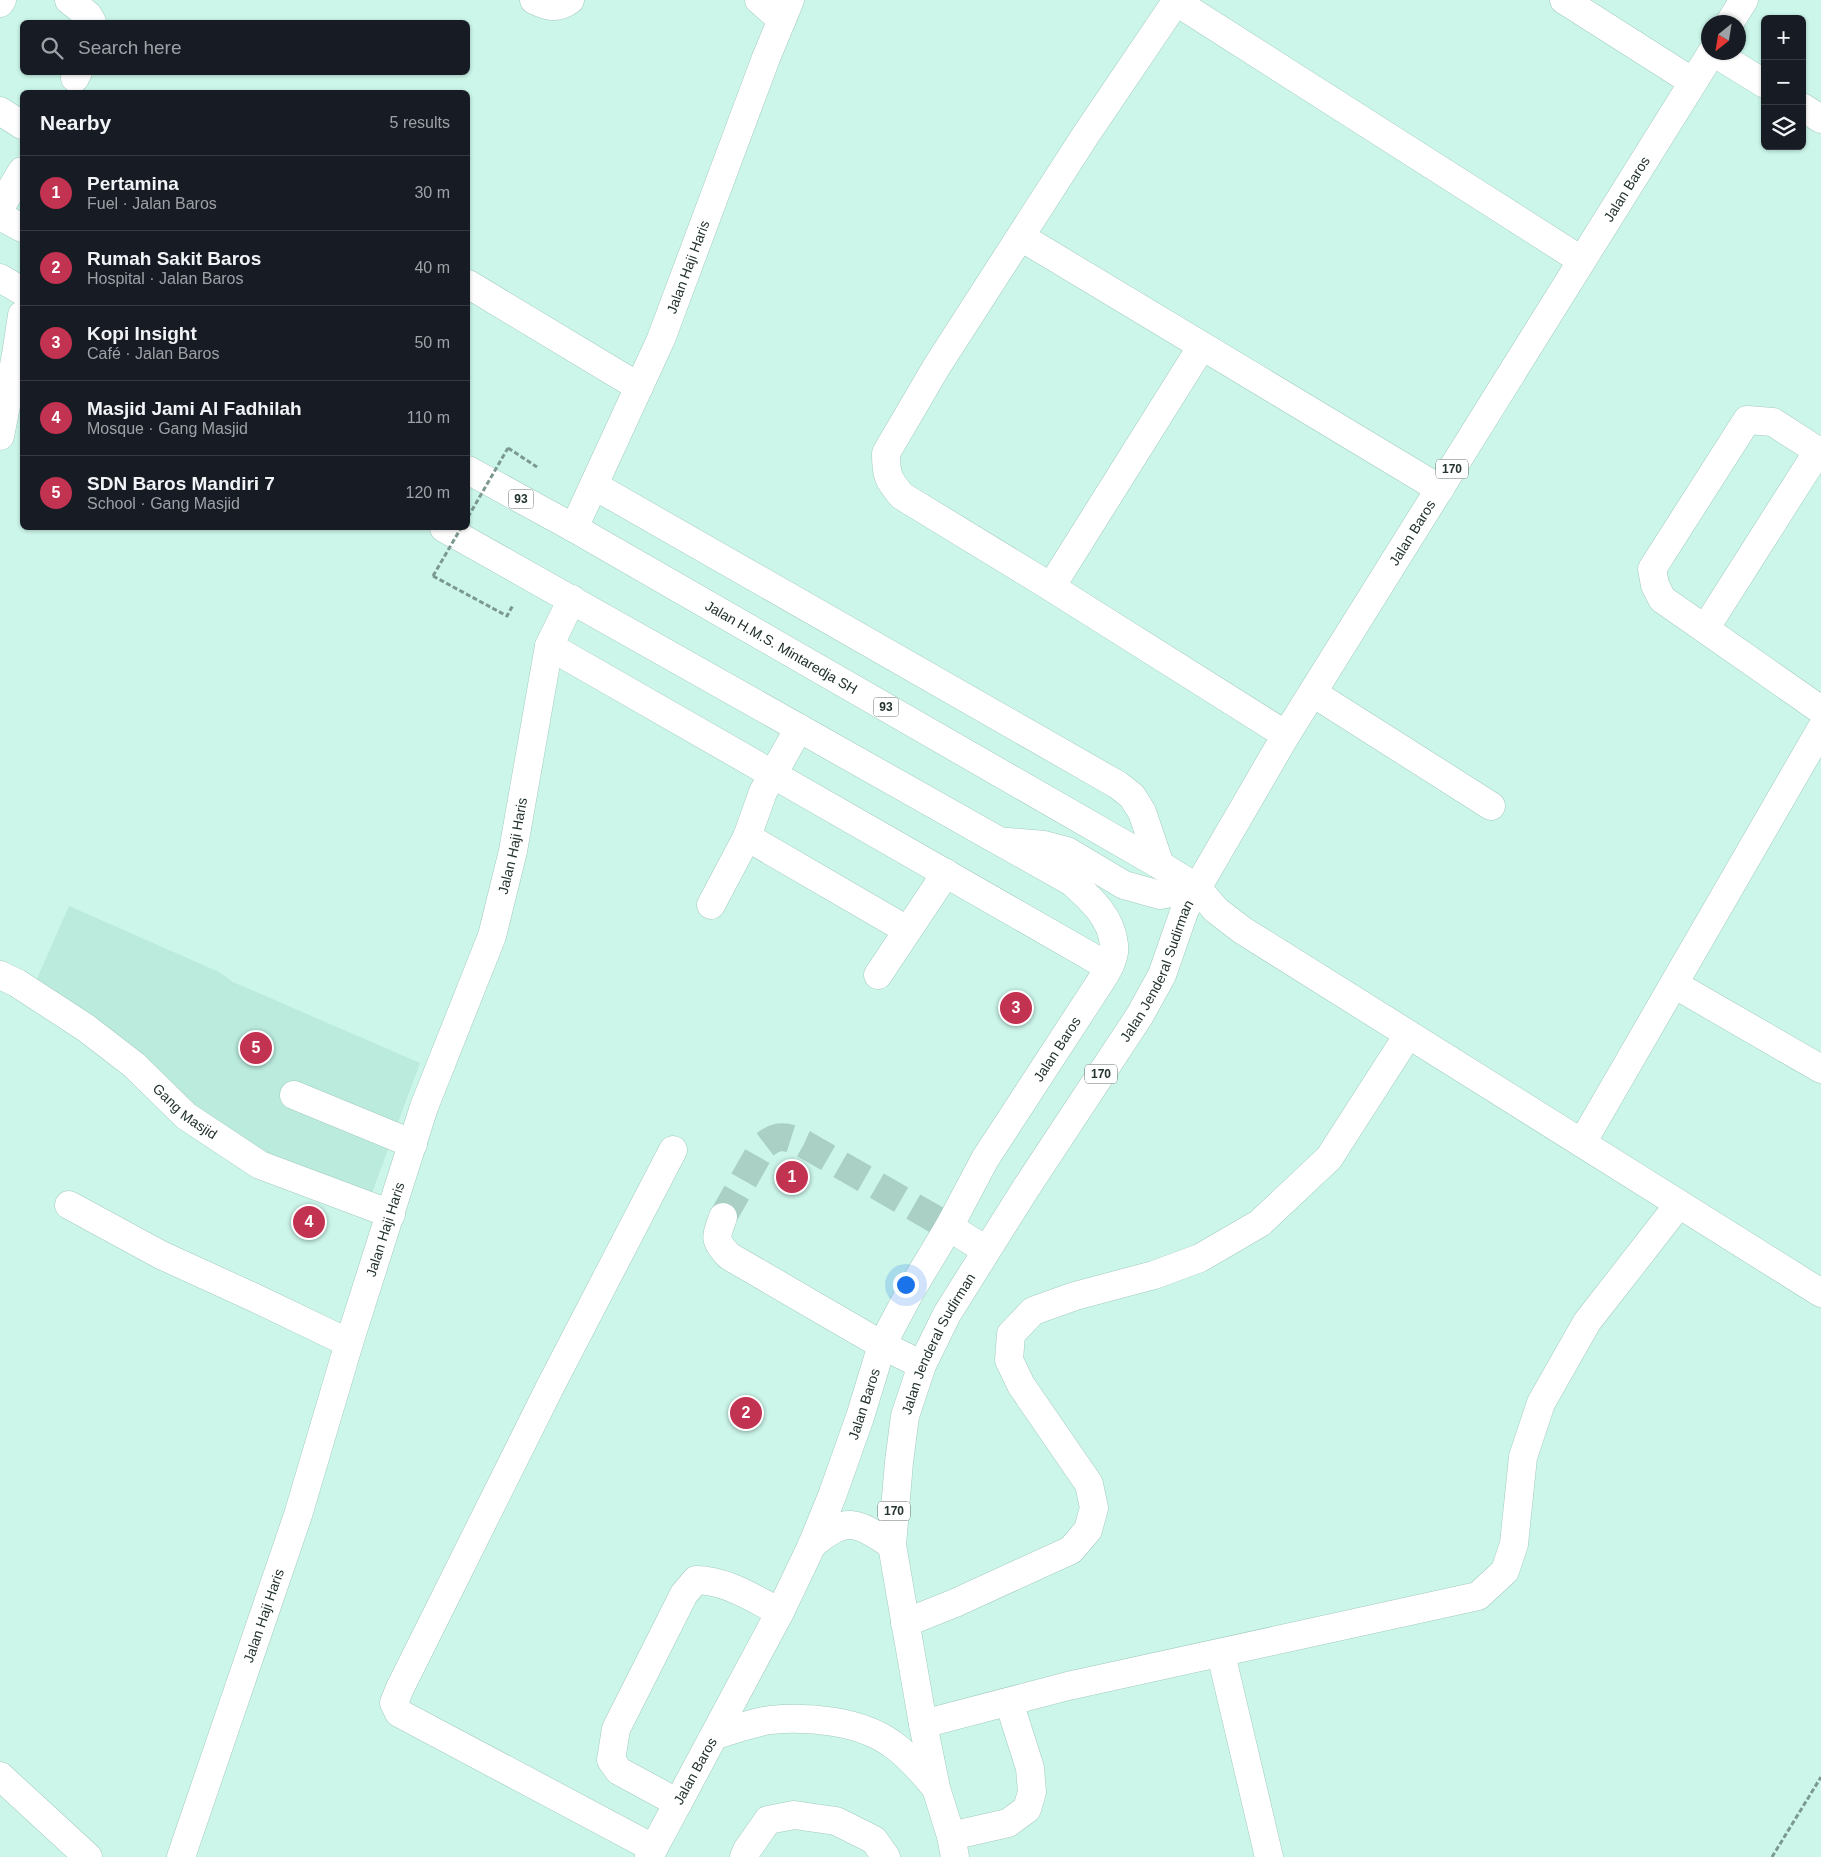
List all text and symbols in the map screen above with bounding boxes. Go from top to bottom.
north arrow [1701,15,1746,60]
map controls [1761,15,1806,150]
button: + [1761,15,1806,60]
search box [20,20,470,75]
icon: search [38,34,66,62]
text: Search here [78,37,182,58]
button: − [1761,60,1806,105]
button: layers [1761,105,1806,150]
text: Nearby [40,111,111,134]
text: 5 results [390,114,450,131]
street label: Jalan Baros [1600,153,1653,225]
text: Pertamina [87,173,179,194]
text: 1 [52,184,60,201]
text: 30 m [414,184,450,201]
text: Fuel · Jalan Baros [87,195,217,212]
street label: Jalan Haji Haris [663,218,713,316]
text: Rumah Sakit Baros [87,248,261,269]
text: 2 [52,259,60,276]
text: 40 m [414,259,450,276]
text: Hospital · Jalan Baros [87,270,244,287]
text: Kopi Insight [87,323,197,344]
text: 3 [52,334,60,351]
text: 50 m [414,334,450,351]
text: Café · Jalan Baros [87,345,220,362]
text: Masjid Jami Al Fadhilah [87,398,302,419]
text: 4 [52,409,60,426]
text: 110 m [407,409,450,426]
text: Mosque · Gang Masjid [87,420,248,437]
road number: 170 [1436,459,1468,478]
text: SDN Baros Mandiri 7 [87,473,275,494]
text: 5 [52,484,60,501]
text: 120 m [406,484,450,501]
road number: 93 [508,489,534,508]
text: School · Gang Masjid [87,495,240,512]
street label: Jalan Baros [1386,497,1439,568]
street label: Jalan H.M.S. Mintaredja SH [702,597,860,697]
road number: 93 [874,698,898,716]
street label: Jalan Haji Haris [495,796,530,896]
street label: Jalan Jenderal Sudirman [1117,897,1197,1045]
pin: 3 [1000,989,1032,1027]
street label: Jalan Baros [1030,1014,1084,1084]
pin: 5 [240,1029,272,1067]
road number: 170 [1085,1064,1117,1084]
street label: Gang Masjid [150,1080,220,1142]
pin: 1 [776,1158,808,1196]
street label: Jalan Haji Haris [363,1180,408,1279]
pin: 4 [293,1203,325,1241]
street label: Jalan Jenderal Sudirman [898,1270,979,1417]
your location [893,1272,919,1298]
street label: Jalan Baros [845,1366,883,1442]
pin: 2 [730,1394,762,1432]
road number: 170 [878,1502,910,1520]
street label: Jalan Haji Haris [240,1567,287,1665]
street label: Jalan Baros [670,1735,720,1807]

